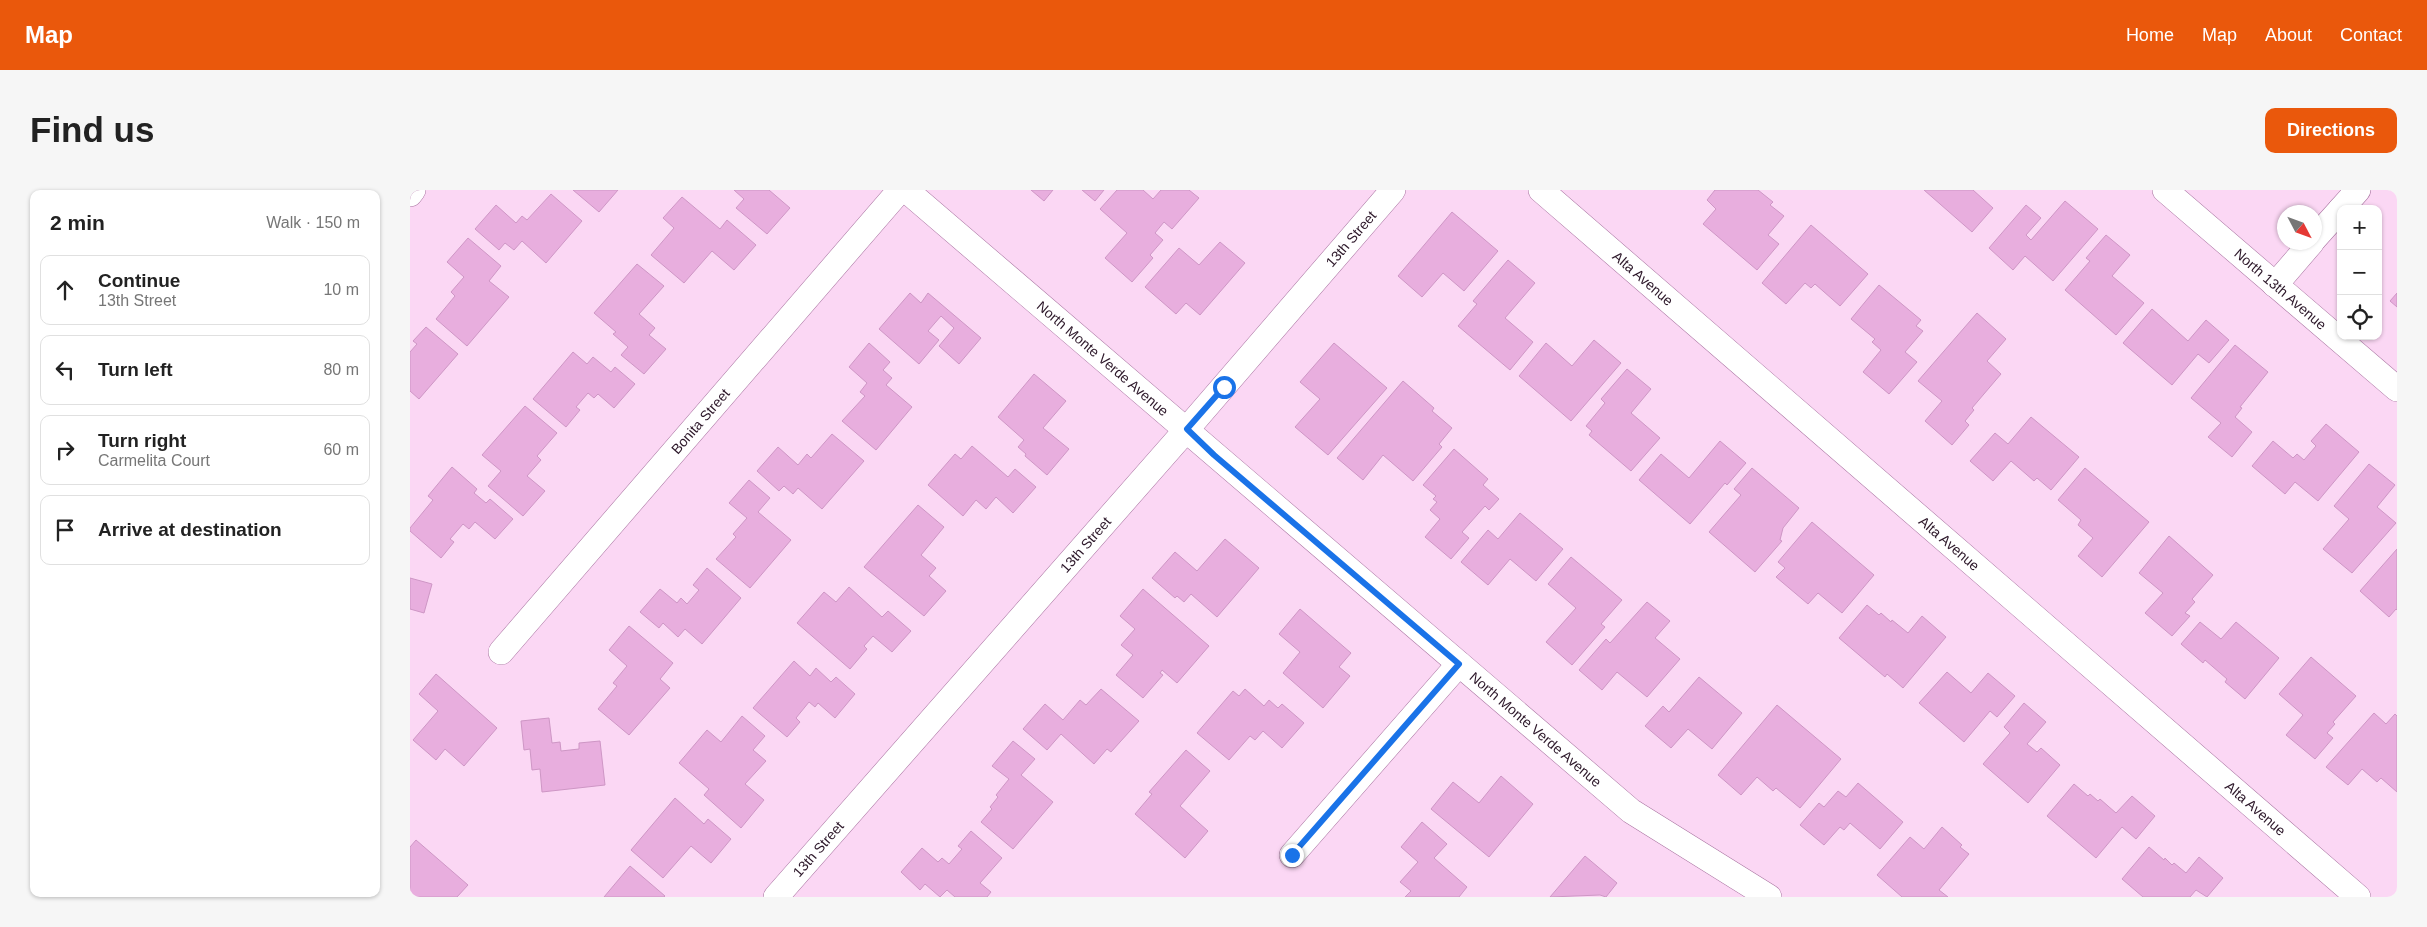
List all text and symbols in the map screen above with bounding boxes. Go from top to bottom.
text: Map [25,21,73,48]
text: Home [2126,25,2174,45]
text: Map [2202,25,2237,45]
text: About [2265,25,2312,45]
text: Contact [2340,25,2402,45]
button: Directions [2265,108,2397,153]
text: Find us [30,110,154,149]
north arrow [2277,205,2322,250]
map controls [2337,205,2382,340]
button: + [2337,205,2382,250]
street label: 13th Street [1323,207,1379,270]
text: 2 min [50,211,105,234]
text: Walk · 150 m [266,214,360,231]
street label: North 13th Avenue [2231,245,2330,333]
street label: Alta Avenue [1610,248,1677,309]
button: − [2337,250,2382,295]
text: Continue [98,270,180,291]
icon: ahead [51,276,79,304]
text: 10 m [323,281,359,298]
text: 13th Street [98,292,176,309]
button: locate [2337,295,2382,340]
street label: North Monte Verde Avenue [1034,298,1172,419]
icon: left [51,356,79,384]
text: Turn left [98,359,173,380]
text: 80 m [323,361,359,378]
route start [1213,376,1236,399]
street label: Bonita Street [668,385,733,457]
text: Turn right [98,430,186,451]
icon: right [51,436,79,464]
text: 60 m [323,441,359,458]
text: Carmelita Court [98,452,210,469]
street label: 13th Street [1057,513,1114,576]
street label: Alta Avenue [1916,513,1983,574]
icon: arrive [51,516,79,544]
text: Arrive at destination [98,519,282,540]
street label: North Monte Verde Avenue [1467,669,1605,790]
street label: Alta Avenue [2222,778,2289,839]
street label: 13th Street [790,818,847,880]
route end [1281,844,1304,867]

